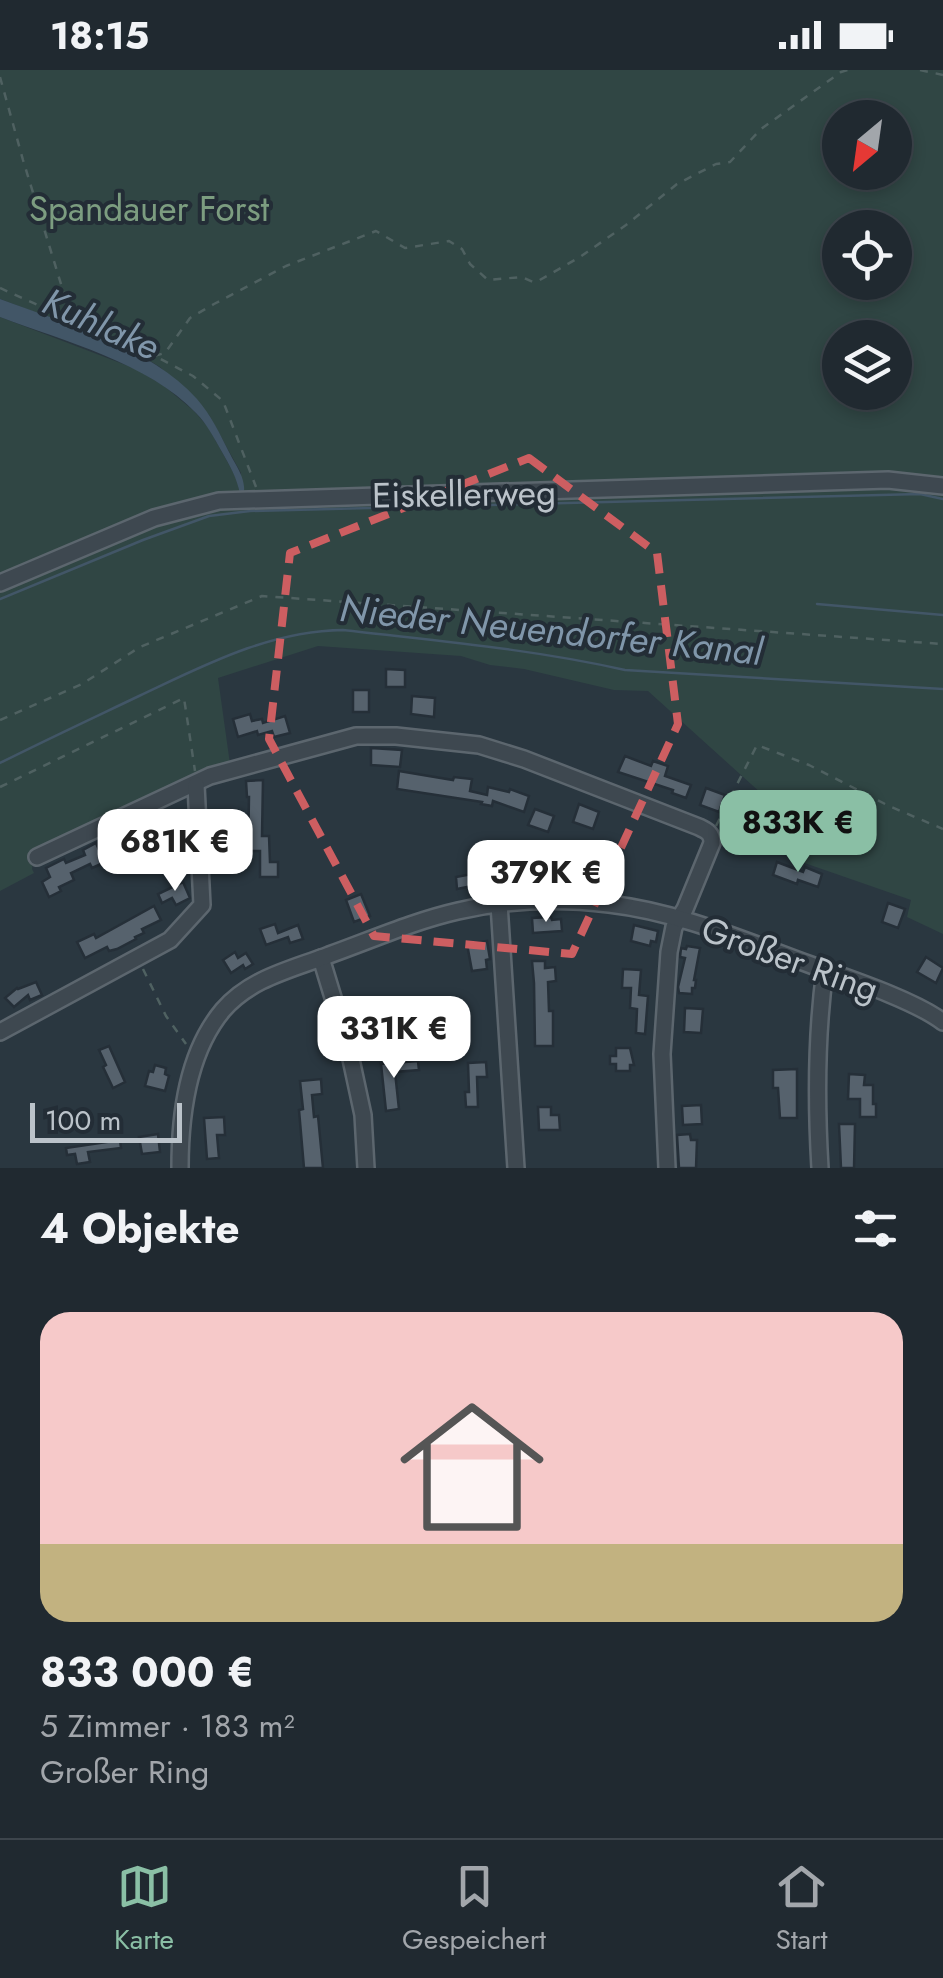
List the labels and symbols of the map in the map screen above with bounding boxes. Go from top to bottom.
north arrow [822,100,912,190]
park label: Spandauer Forst [29,184,270,234]
water label: Kuhlake [34,274,168,374]
street label: Eiskellerweg [372,467,556,521]
water label: Nieder Neuendorfer Kanal [337,580,767,679]
pin: 833K € [717,790,879,875]
pin: 681K € [94,809,256,894]
pin: 379K € [465,840,627,925]
street label: Großer Ring [695,904,885,1014]
pin: 331K € [313,996,475,1081]
scale bar [30,1098,182,1142]

